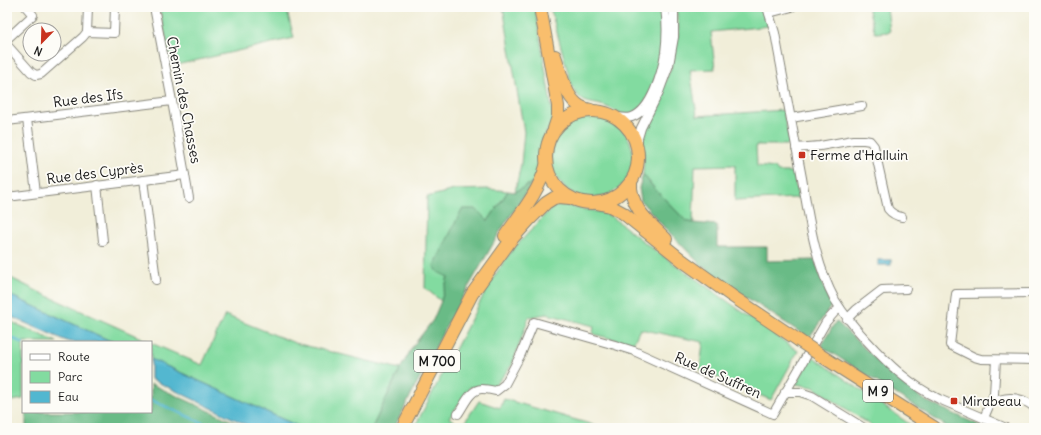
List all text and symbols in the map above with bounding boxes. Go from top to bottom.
north arrow [22,22,62,62]
street label: Chemin des Chasses [163,35,205,165]
text: N [32,43,44,59]
street label: Rue des Ifs [52,85,124,111]
place label: Ferme d'Halluin [810,146,908,164]
marker: Ferme d'Halluin [797,150,807,160]
street label: Rue des Cyprès [46,158,144,188]
legend [22,341,152,413]
street label: Rue de Suffren [672,348,764,402]
text: Route [58,349,90,364]
road number: M 700 [414,350,460,372]
text: Parc [58,369,83,384]
road number: M 9 [863,380,893,402]
text: Eau [58,389,79,404]
place label: Mirabeau [962,392,1021,410]
marker: Mirabeau [949,396,959,406]

